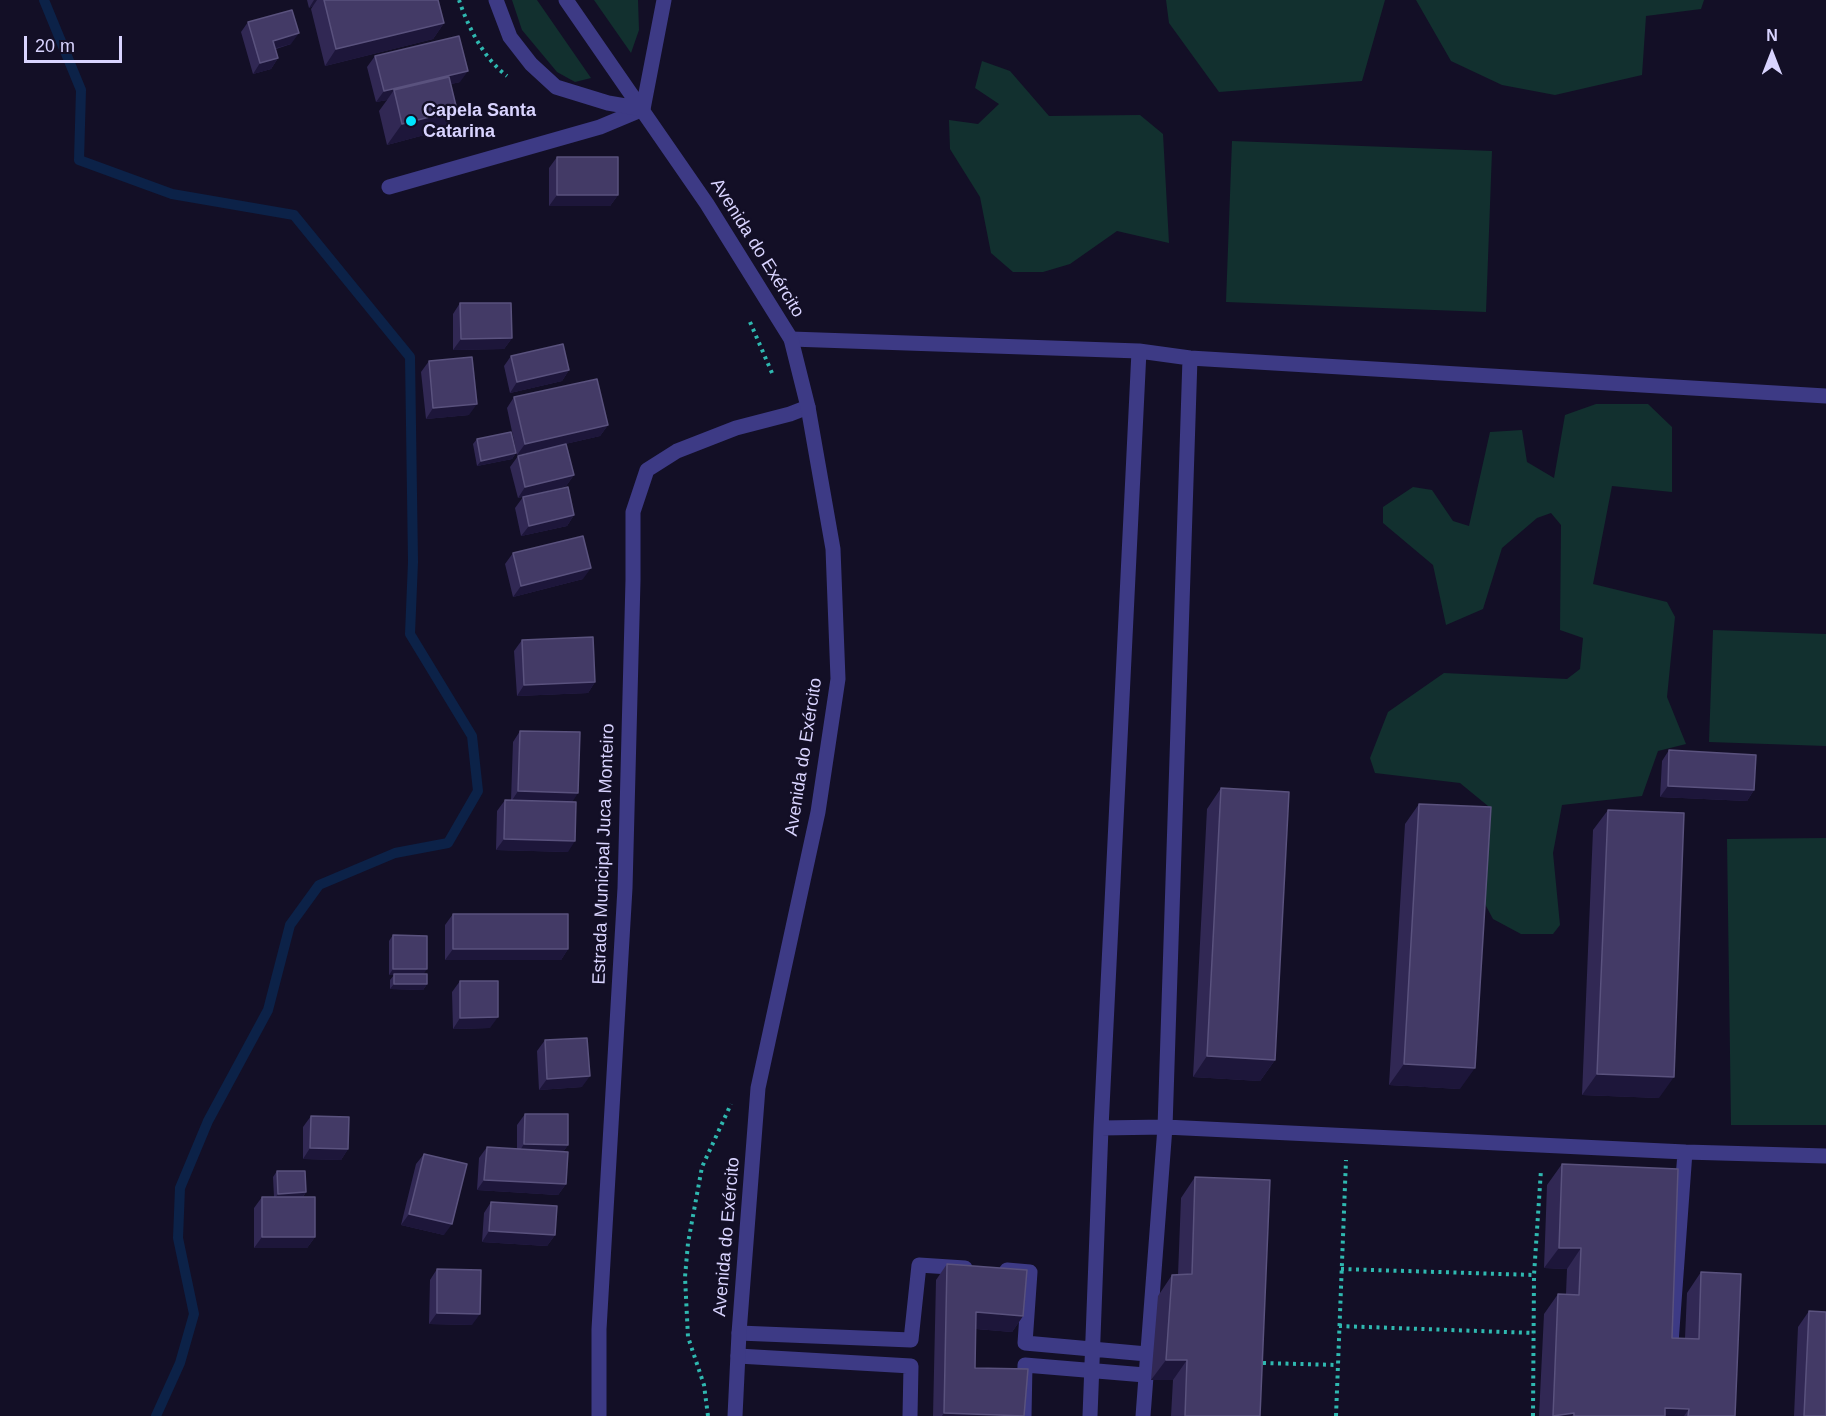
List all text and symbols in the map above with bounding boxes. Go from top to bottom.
scale bar [27,24,124,62]
north arrow [1742,24,1802,84]
text: N [1766,27,1778,44]
text: 20 m [35,36,75,56]
place label: Capela Santa Catarina [423,100,536,142]
marker: Capela Santa Catarina [404,114,418,128]
street label: Avenida do Exército [706,175,808,321]
street label: Avenida do Exército [781,676,827,838]
street label: Estrada Municipal Juca Monteiro [589,723,619,985]
street label: Avenida do Exército [709,1156,745,1318]

